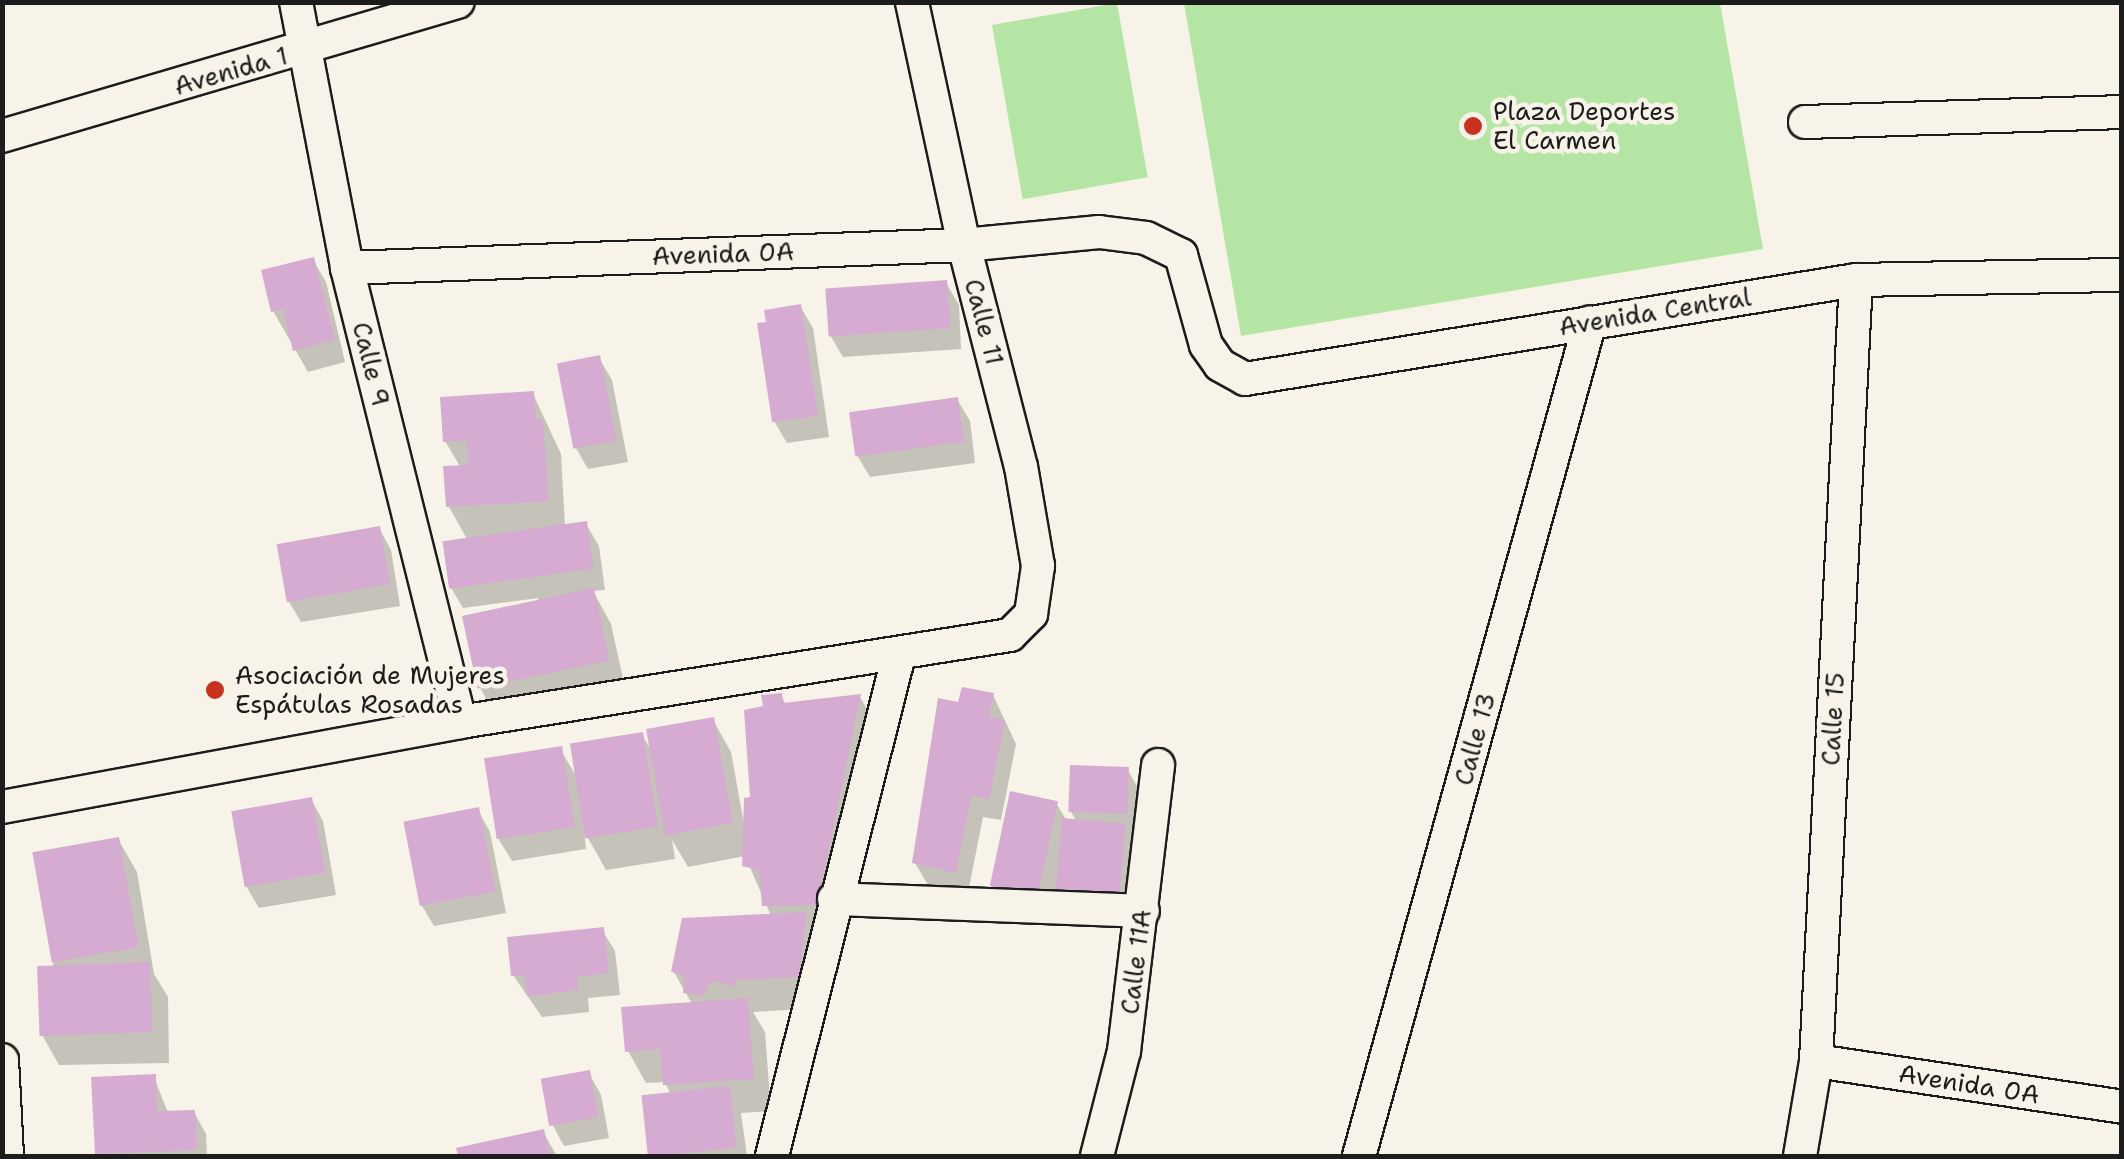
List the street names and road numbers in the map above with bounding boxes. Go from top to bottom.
street label: Avenida 1 [171,40,291,102]
street label: Avenida 0A [651,237,795,271]
street label: Calle 11 [958,276,1010,368]
street label: Avenida Central [1557,282,1753,342]
street label: Calle 9 [346,319,396,409]
street label: Calle 15 [1816,672,1850,766]
street label: Calle 13 [1448,689,1502,789]
street label: Calle 11A [1115,908,1157,1016]
street label: Avenida 0A [1896,1058,2042,1110]

